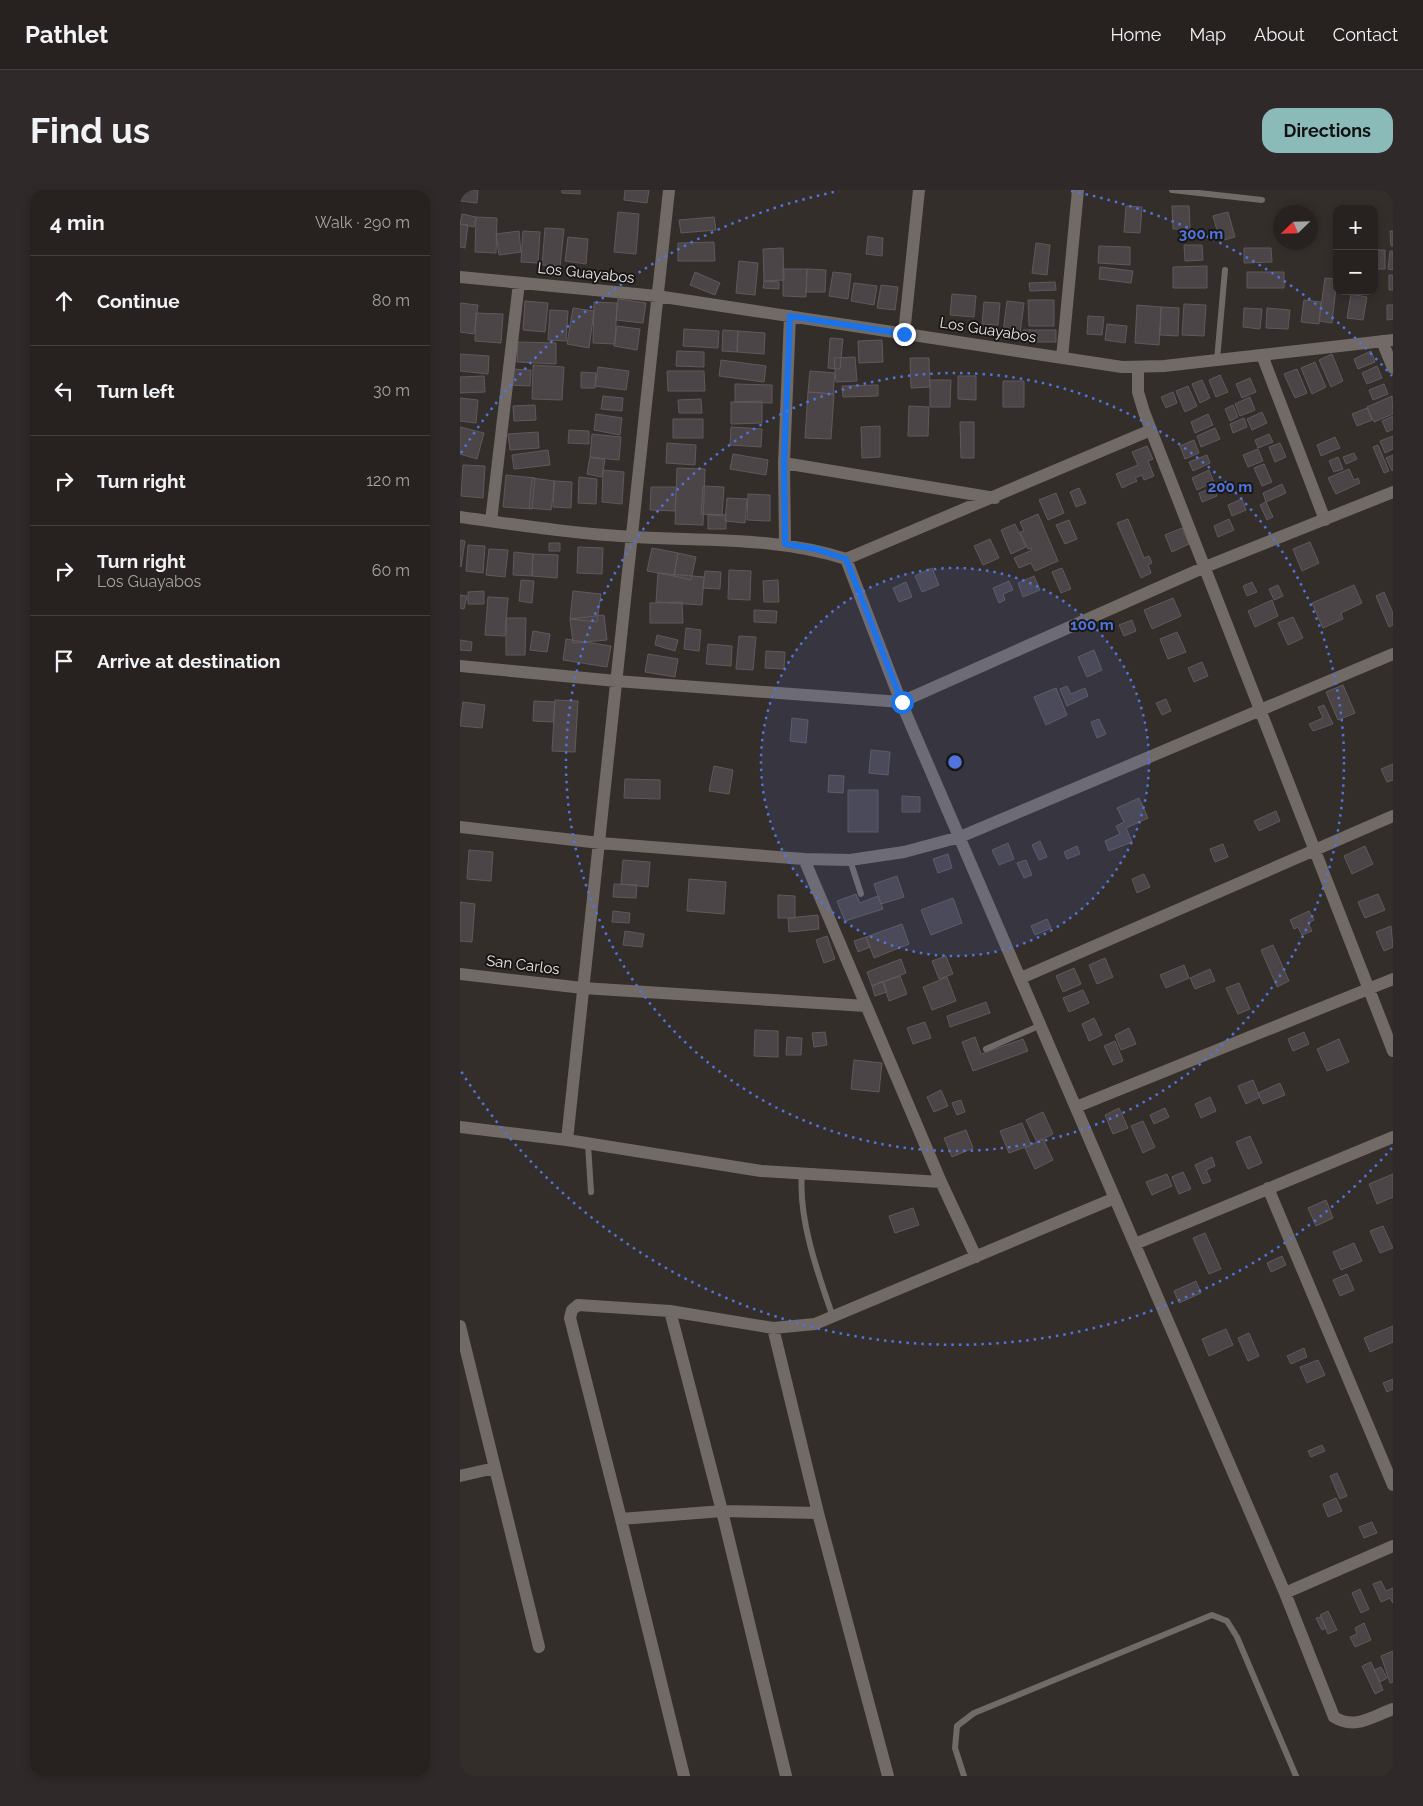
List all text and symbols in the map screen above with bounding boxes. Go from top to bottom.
text: Pathlet [25,20,108,49]
text: Home [1110,24,1161,45]
text: Map [1189,24,1226,45]
text: About [1254,24,1305,45]
text: Contact [1333,24,1398,45]
button: Directions [1262,108,1393,153]
text: Find us [30,110,150,151]
north arrow [1273,205,1318,250]
map controls [1333,205,1378,295]
button: + [1333,205,1378,250]
text: 4 min [50,210,105,235]
text: Walk · 290 m [315,213,410,232]
text: 300 m [1179,225,1223,243]
button: − [1333,250,1378,295]
street label: Los Guayabos [536,259,636,287]
icon: ahead [50,287,78,315]
text: Continue [97,290,180,312]
text: 80 m [372,291,410,310]
street label: Los Guayabos [938,313,1038,347]
route end [893,323,916,346]
icon: left [50,377,78,405]
text: Turn left [97,380,174,402]
text: 30 m [373,381,410,400]
icon: right [50,467,78,495]
text: Turn right [97,470,186,492]
text: 120 m [366,471,410,490]
text: 200 m [1208,478,1252,496]
text: Turn right [97,550,186,572]
icon: right [50,557,78,585]
text: 60 m [372,561,410,580]
text: Los Guayabos [97,572,201,591]
text: 100 m [1070,616,1114,634]
icon: arrive [50,647,78,675]
text: Arrive at destination [97,650,281,672]
route start [891,691,914,714]
centre of rings [946,753,964,771]
street label: San Carlos [485,952,561,978]

